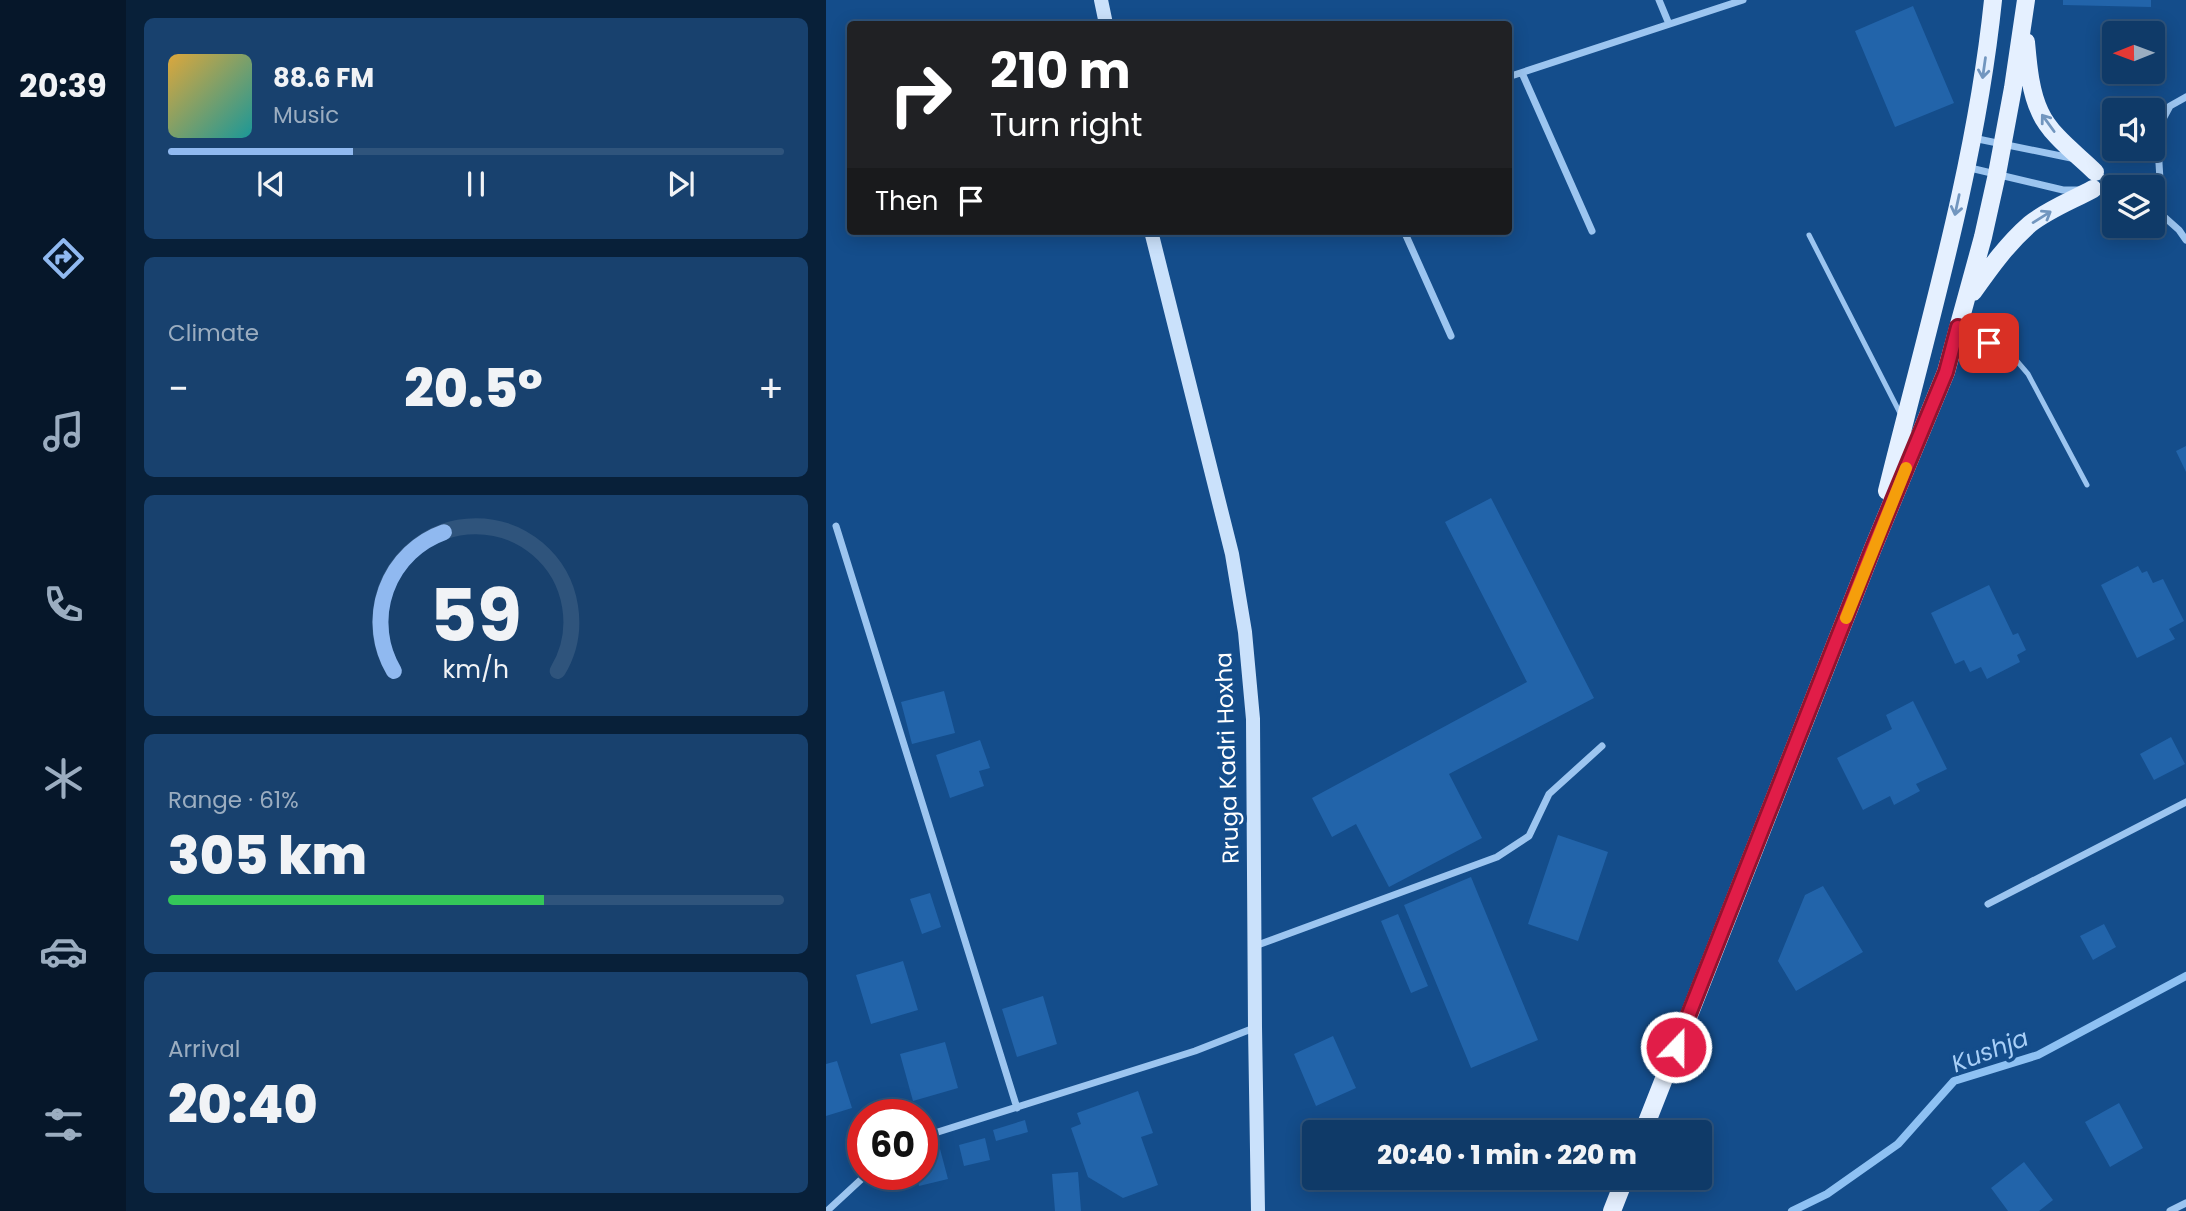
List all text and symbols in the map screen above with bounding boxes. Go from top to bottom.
north arrow [2102,21,2165,84]
map controls [2102,21,2165,238]
text: 210 m [990,37,1131,105]
icon: right [875,49,966,140]
one-way arrow [1978,56,1991,79]
text: 88.6 FM [273,60,374,96]
text: 20:39 [19,63,107,108]
button: sound [2102,98,2165,161]
text: Music [273,99,339,131]
text: Turn right [990,102,1142,147]
one-way arrow [2041,114,2055,133]
icon: previous [252,165,290,203]
icon: pause [457,165,495,203]
icon: next [662,165,700,203]
button: layers [2102,175,2165,238]
icon: arrive [952,182,990,220]
text: Then [875,183,938,219]
one-way arrow [1950,193,1964,216]
one-way arrow [2032,209,2051,224]
icon: directions [39,234,88,283]
pin [1959,313,2019,373]
text: Climate [168,317,259,349]
icon: arrive [1970,324,2008,362]
text: 20.5° [404,352,543,425]
text: − [168,362,189,415]
text: + [758,362,784,415]
icon: music [39,407,88,456]
text: 59 [430,566,522,667]
icon: phone [39,580,88,629]
text: km/h [443,652,509,687]
street label: Rruga Kadri Hoxha [1207,652,1247,864]
icon: climate [39,754,88,803]
text: Range · 61% [168,784,299,816]
text: 305 km [168,819,367,892]
icon: car [39,927,88,976]
position arrow [1639,1010,1713,1084]
water label: Kushja [1947,1021,2033,1080]
text: Arrival [168,1033,240,1065]
text: 20:40 [168,1068,318,1141]
speed limit sign: 60 [847,1099,938,1190]
icon: filters [39,1100,88,1149]
text: 20:40 · 1 min · 220 m [1377,1137,1637,1173]

